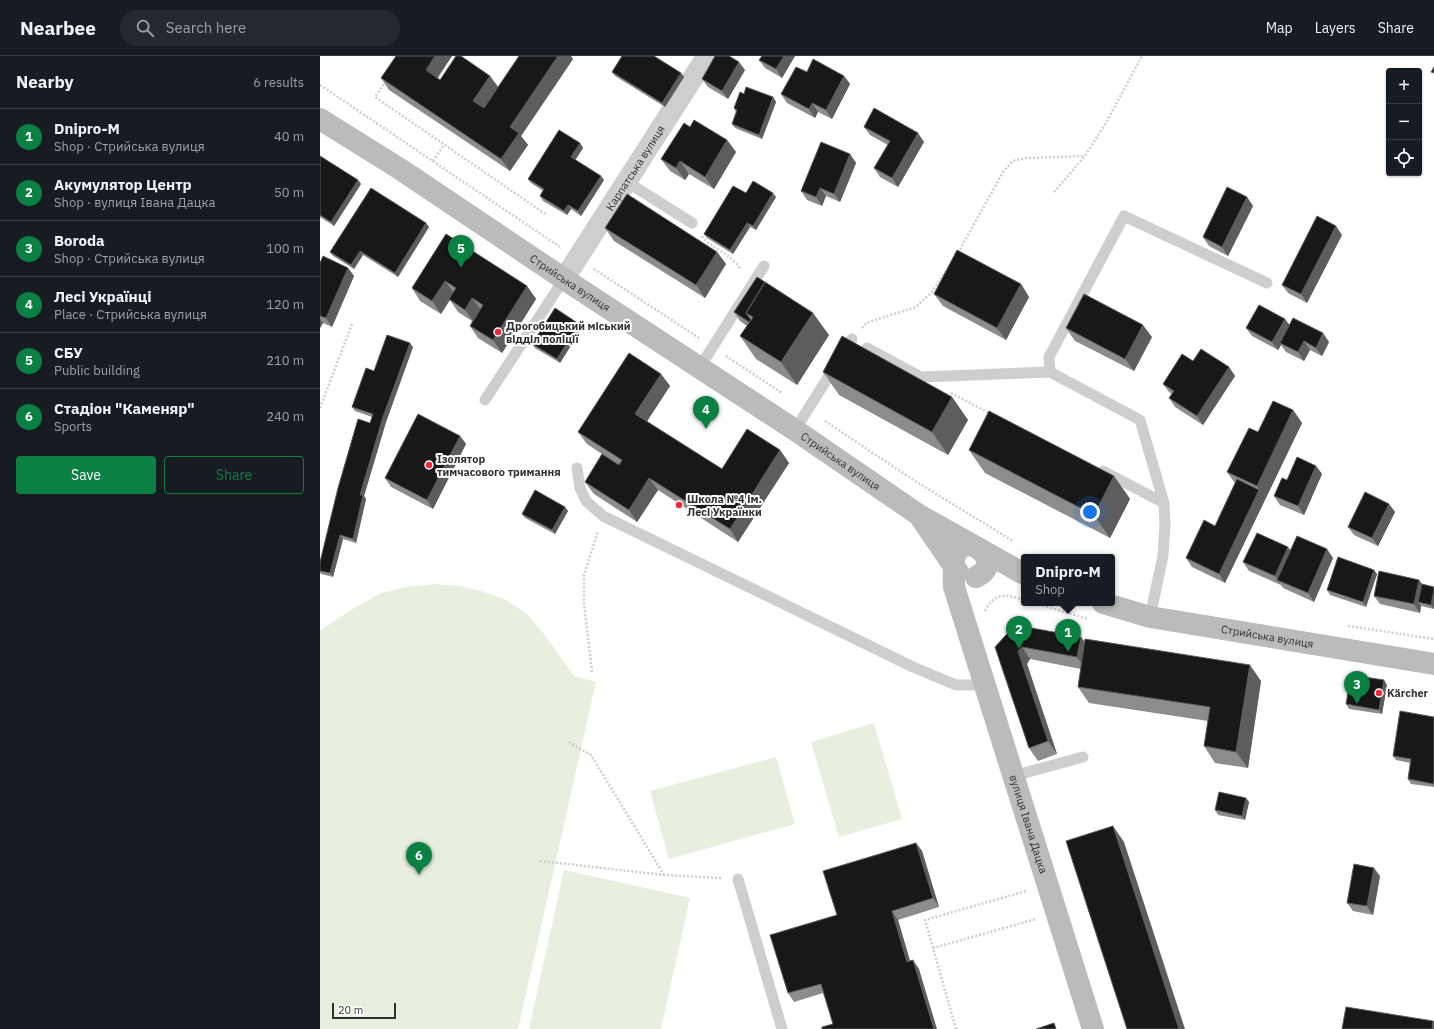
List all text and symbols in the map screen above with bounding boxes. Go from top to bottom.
search box [120,10,400,46]
text: Nearbee [20,16,96,40]
icon: search [134,17,156,39]
text: Search here [166,18,246,37]
text: Map [1266,19,1293,37]
text: Layers [1315,19,1356,37]
text: Share [1378,19,1414,37]
map controls [1386,68,1422,176]
button: + [1386,68,1422,104]
text: Nearby [16,71,74,93]
text: 6 results [253,74,304,91]
button: − [1386,104,1422,140]
text: Dnipro-M [54,119,120,138]
street label: Карпатська вулиця [603,123,668,213]
text: 1 [25,128,33,145]
text: 40 m [274,128,304,145]
text: Shop · Стрийська вулиця [54,138,205,155]
button: locate [1386,140,1422,176]
text: Акумулятор Центр [54,175,192,194]
text: 2 [25,184,33,201]
text: 50 m [274,184,304,201]
text: Shop · вулиця Івана Дацка [54,194,215,211]
text: Boroda [54,231,105,250]
pin: 5 [448,235,474,268]
text: 3 [25,240,33,257]
text: 100 m [266,240,304,257]
text: Shop · Стрийська вулиця [54,250,205,267]
street label: Стрийська вулиця [527,251,613,314]
text: Лесі Українці [54,287,152,306]
text: 4 [25,296,33,313]
text: 120 m [266,296,304,313]
text: Place · Стрийська вулиця [54,306,207,323]
place label: Дрогобицький міський відділ поліції [506,319,630,346]
marker: Дрогобицький міський відділ поліції [493,327,503,337]
text: СБУ [54,343,83,362]
text: 5 [25,352,33,369]
text: 210 m [266,352,304,369]
text: Public building [54,362,140,379]
pin: 4 [693,396,719,429]
text: Стадіон "Каменяр" [54,399,195,418]
text: 6 [25,408,33,425]
text: 240 m [266,408,304,425]
text: Sports [54,418,92,435]
street label: Стрийська вулиця [798,429,883,493]
place label: Ізолятор тимчасового тримання [437,452,561,479]
button: Save [16,456,156,494]
button: Share [164,456,304,494]
marker: Ізолятор тимчасового тримання [424,460,434,470]
place label: Школа №4 ім. Лесі Українки [687,492,762,519]
marker: Школа №4 ім. Лесі Українки [674,500,684,510]
your location [1080,502,1100,522]
popup [1021,554,1115,606]
text: Dnipro-M [1035,562,1101,581]
text: Shop [1035,581,1065,598]
pin: 2 [1006,616,1032,649]
pin: 1 [1055,619,1081,652]
street label: Стрийська вулиця [1220,622,1315,651]
pin: 3 [1344,671,1370,704]
place label: Kärcher [1387,686,1429,700]
marker: Kärcher [1374,688,1384,698]
street label: вулиця Івана Дацка [1006,773,1051,875]
pin: 6 [406,842,432,875]
scale bar [332,1001,396,1020]
text: 20 m [338,1003,363,1017]

